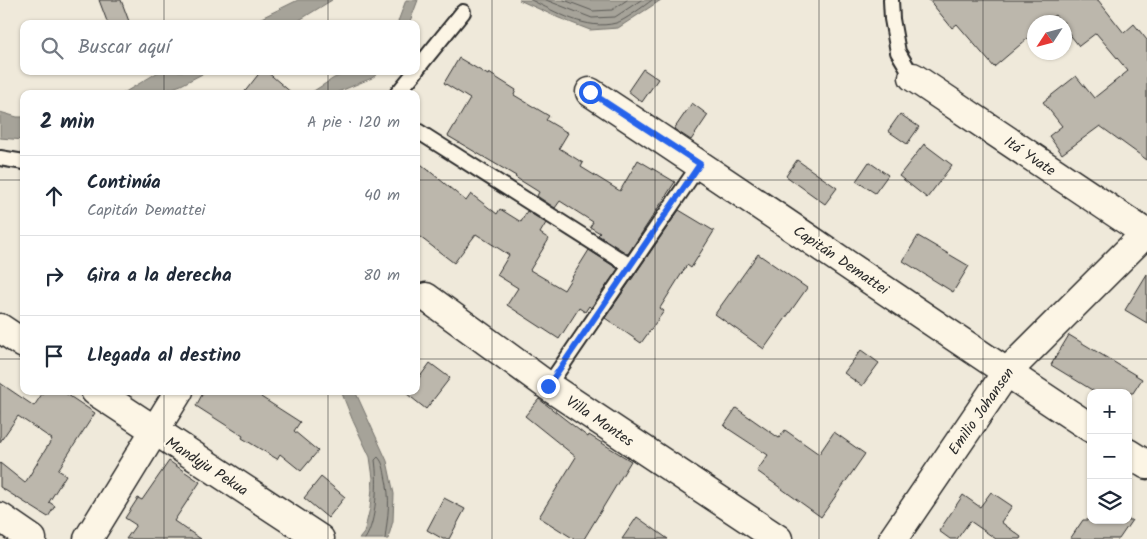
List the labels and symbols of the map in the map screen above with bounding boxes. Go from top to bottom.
north arrow [1027,15,1072,60]
route start [579,81,602,104]
street label: Itá Yvate [999,131,1060,183]
street label: Capitán Demattei [788,220,894,303]
street label: Emilio Johansen [943,363,1021,460]
route end [537,375,560,398]
street label: Villa Montes [561,390,639,454]
street label: Mandyju Pekua [160,431,253,503]

